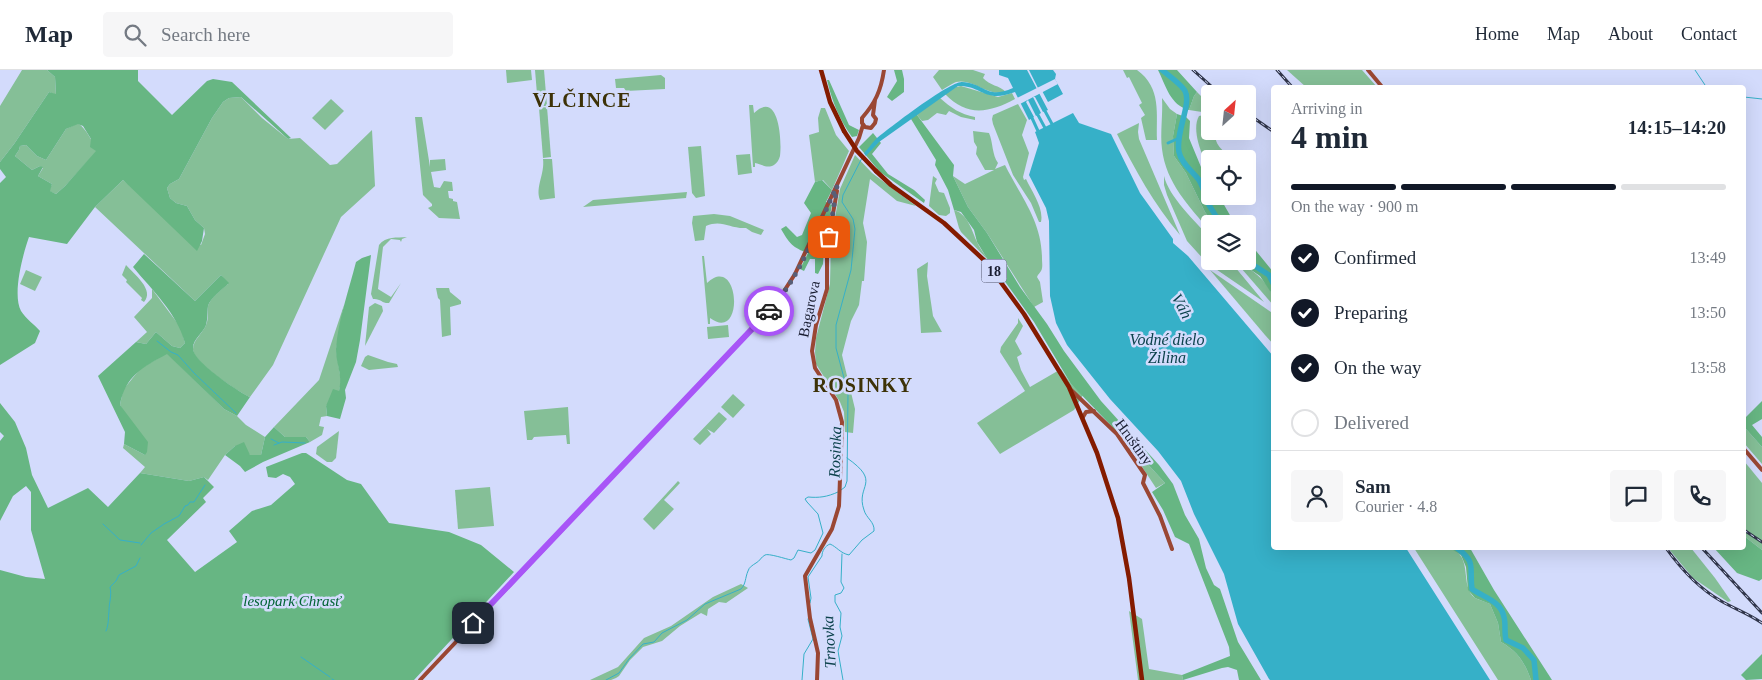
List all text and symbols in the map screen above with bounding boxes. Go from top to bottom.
search box [103,12,453,57]
text: Map [25,21,73,47]
icon: search [121,21,149,49]
text: Search here [161,24,250,45]
text: Home [1475,24,1519,44]
text: Map [1547,24,1580,44]
text: About [1608,24,1653,44]
text: Contact [1681,24,1737,44]
north arrow [1201,85,1256,140]
map controls [1201,85,1256,270]
district label: VLČINCE [532,88,632,111]
text: Arriving in [1291,100,1363,117]
text: 14:15–14:20 [1628,117,1726,138]
text: 4 min [1291,119,1368,155]
button: locate [1201,150,1256,205]
text: On the way · 900 m [1291,198,1419,215]
button: layers [1201,215,1256,270]
pin [808,216,850,258]
icon: bag [815,223,843,251]
icon: check [1291,244,1319,272]
text: Confirmed [1334,247,1416,268]
text: 13:49 [1690,249,1726,266]
road number: 18 [982,260,1006,282]
street label: Bagarova [795,279,823,339]
courier [744,286,794,336]
water label: Váh [1168,291,1196,321]
icon: car [755,297,783,325]
icon: check [1291,299,1319,327]
text: Preparing [1334,302,1408,323]
text: 13:50 [1690,304,1726,321]
water label: Vodné dielo Žilina [1129,331,1205,366]
icon: check [1291,354,1319,382]
text: On the way [1334,357,1422,378]
text: 13:58 [1690,359,1726,376]
district label: ROSINKY [813,374,913,396]
text: Delivered [1334,412,1409,433]
street label: Hruštiny [1112,416,1156,468]
water label: Rosinka [826,426,844,479]
button: person [1291,470,1343,522]
button: chat [1610,470,1662,522]
button: phone [1674,470,1726,522]
text: Sam [1355,476,1391,497]
text: Courier · 4.8 [1355,498,1437,515]
park label: lesopark Chrasť [243,593,342,609]
pin [452,602,494,644]
icon: home [459,609,487,637]
water label: Trnovka [819,615,839,669]

